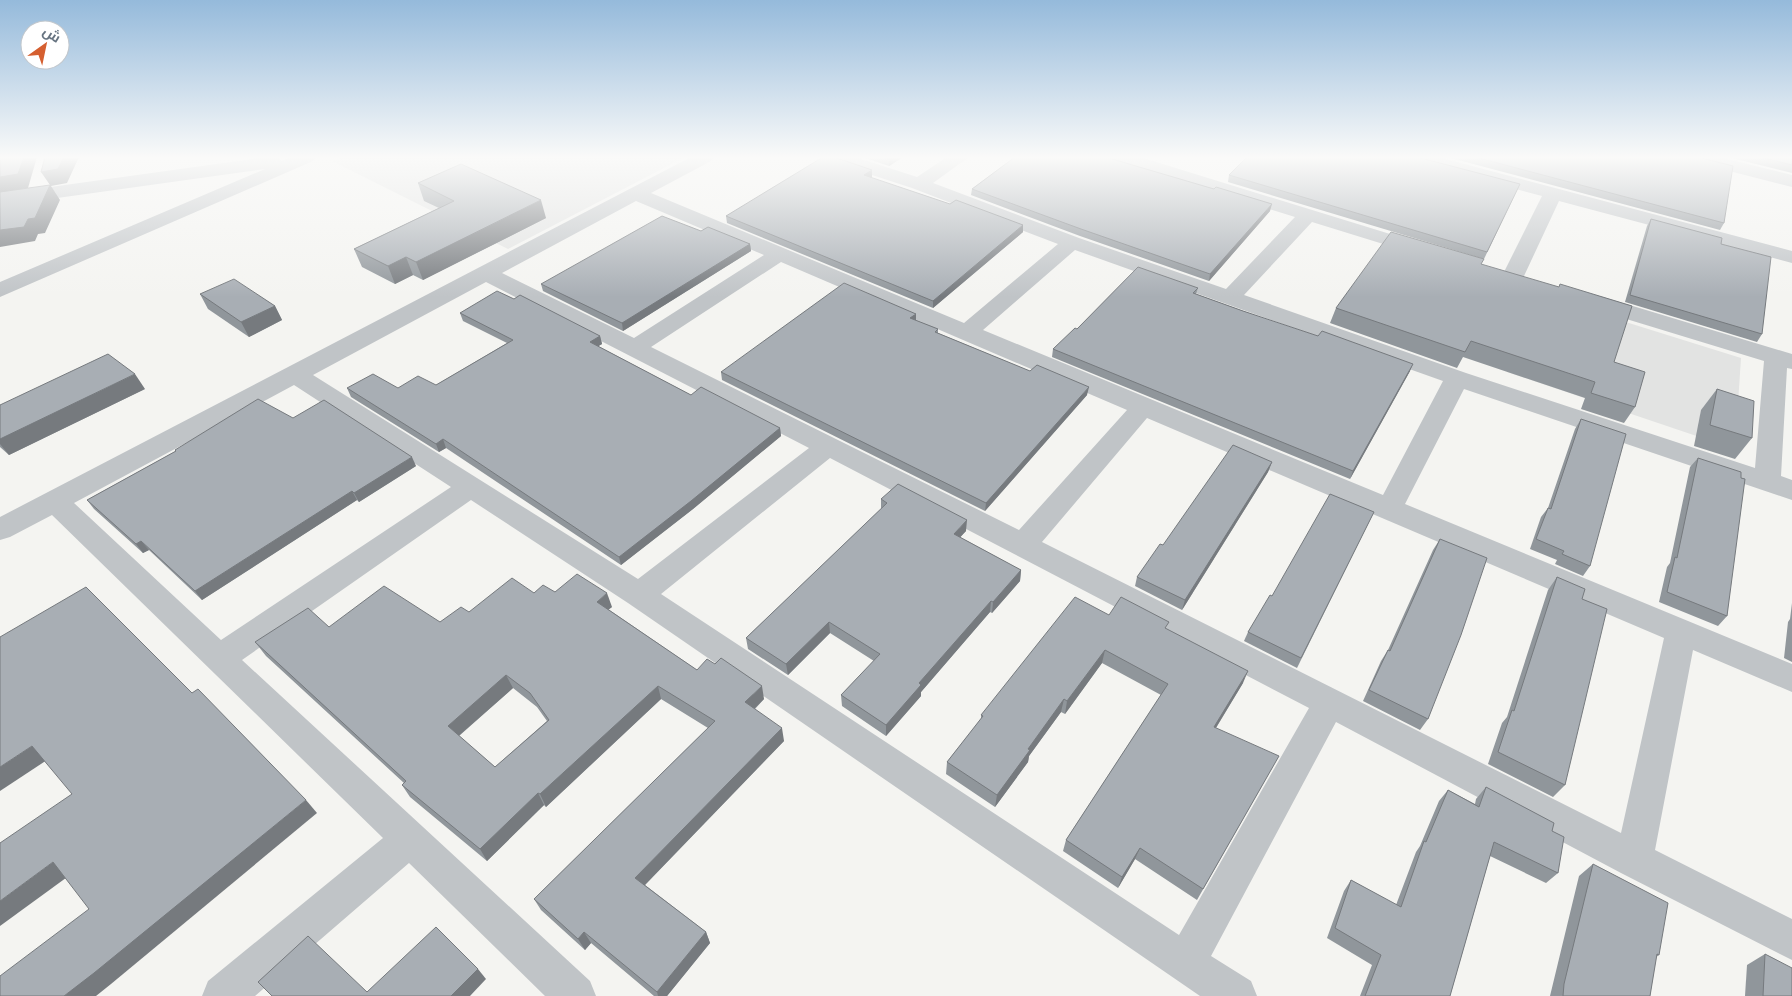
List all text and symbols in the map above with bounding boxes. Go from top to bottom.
north arrow [20,20,70,70]
text: ش [40,22,65,47]

